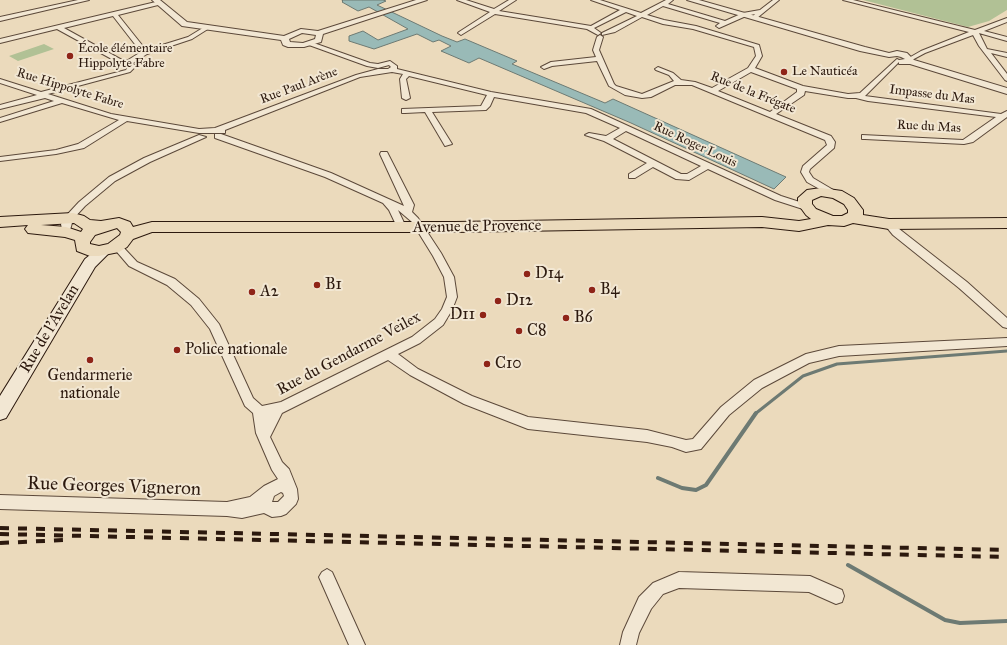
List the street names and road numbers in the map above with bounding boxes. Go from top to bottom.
street label: Rue Paul Arène [258,64,340,108]
street label: Rue Hippolyte Fabre [15,65,125,113]
street label: Rue de la Frégate [708,69,798,117]
street label: Impasse du Mas [888,82,976,108]
street label: Rue du Mas [897,118,961,136]
street label: Rue Roger Louis [651,119,739,171]
street label: Avenue de Provence [412,216,542,238]
street label: Rue de l'Avelan [16,281,84,377]
street label: Rue du Gendarme Veilex [274,308,424,400]
street label: Rue Georges Vigneron [27,473,201,501]

